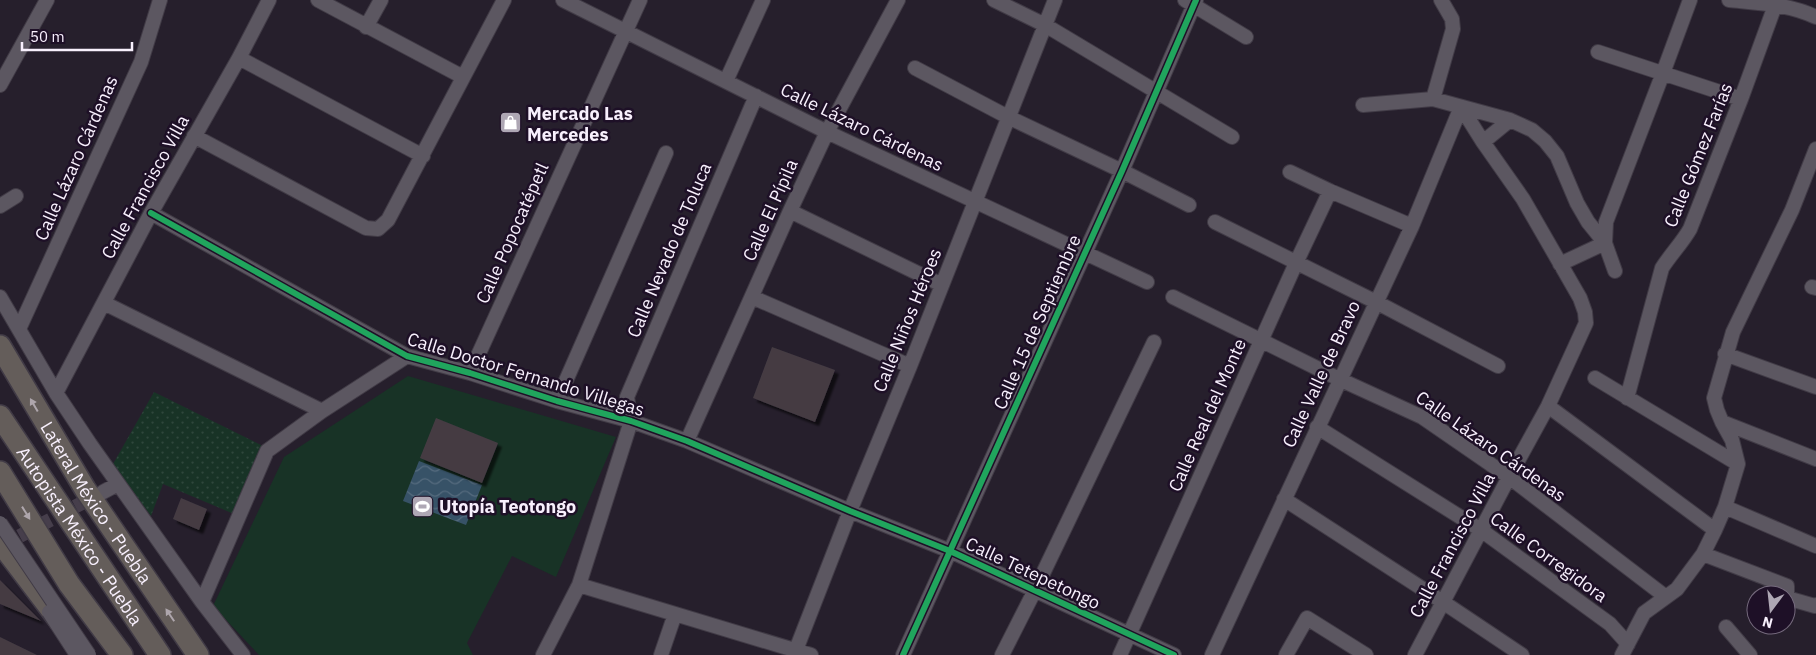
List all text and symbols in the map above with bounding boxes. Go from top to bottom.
scale bar [22,20,132,52]
text: 50 m [30,27,65,46]
street label: Calle Lázaro Cárdenas [29,72,123,244]
street label: Calle Lázaro Cárdenas [777,78,947,176]
street label: Calle Gómez Farías [1659,79,1737,231]
place label: Mercado Las Mercedes [527,102,633,146]
street label: Calle Francisco Villa [96,111,194,263]
shop icon: Mercado Las Mercedes [499,111,523,135]
street label: Calle El Pípila [737,155,803,265]
street label: Calle Popocatépetl [471,159,553,307]
street label: Calle Nevado de Toluca [622,159,716,341]
street label: Calle 15 de Septiembre [988,231,1086,413]
street label: Calle Niños Héroes [868,245,946,395]
street label: Calle Valle de Bravo [1277,297,1365,451]
street label: Calle Doctor Fernando Villegas [405,327,647,421]
street label: Calle Real del Monte [1163,335,1251,495]
street label: Calle Lázaro Cárdenas [1411,385,1571,507]
one-way arrow [30,399,39,412]
street label: Lateral México - Puebla [36,417,158,588]
street label: Autopista México - Puebla [12,442,148,630]
street label: Calle Francisco Villa [1404,468,1500,622]
sports icon: Utopía Teotongo [411,494,435,518]
place label: Utopía Teotongo [439,495,576,518]
one-way arrow [21,507,30,520]
street label: Calle Corregidora [1486,507,1613,608]
street label: Calle Tetepetongo [962,532,1104,614]
north arrow [1746,585,1796,635]
one-way arrow [165,608,175,621]
text: N [1760,613,1775,633]

